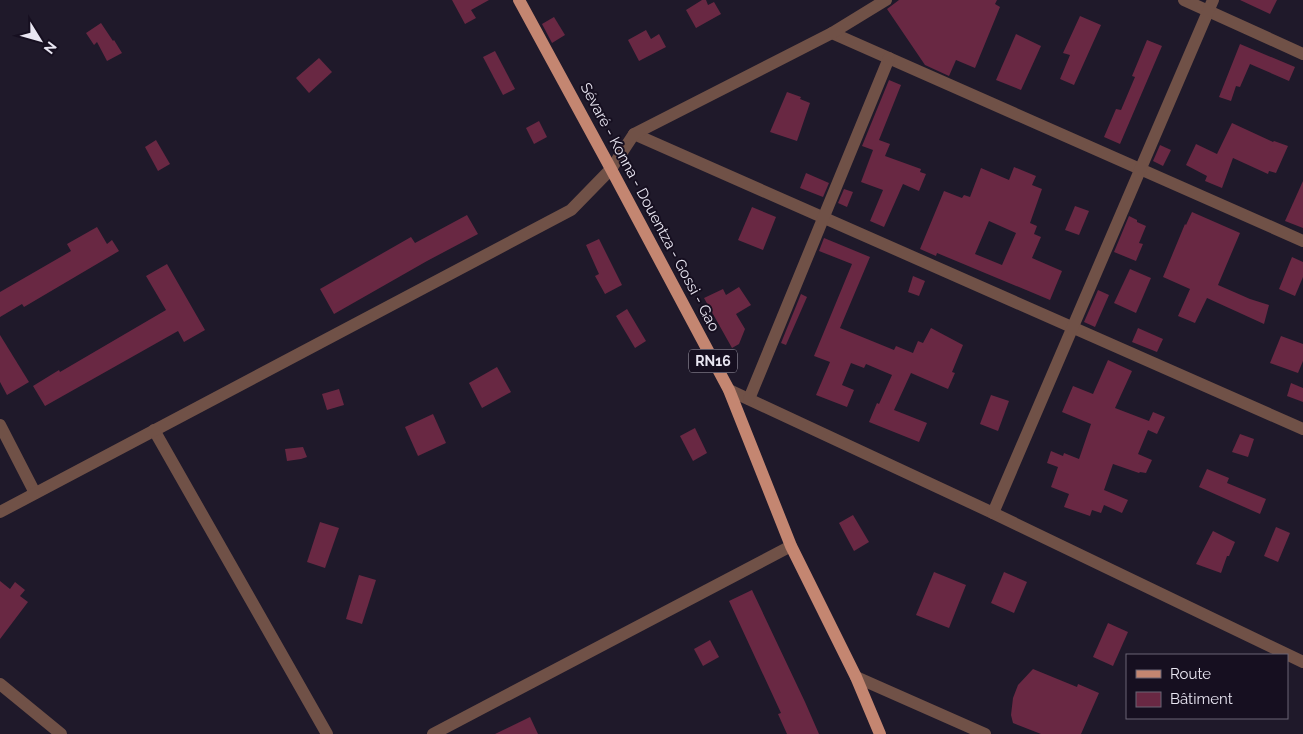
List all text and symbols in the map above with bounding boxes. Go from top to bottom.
north arrow [15,15,65,65]
text: N [41,39,60,57]
street label: Sévaré - Konna - Douentza - Gossi - Gao [577,80,723,334]
road number: RN16 [689,350,737,372]
legend [1126,654,1288,719]
text: Route [1170,665,1211,683]
text: Bâtiment [1170,690,1233,708]

